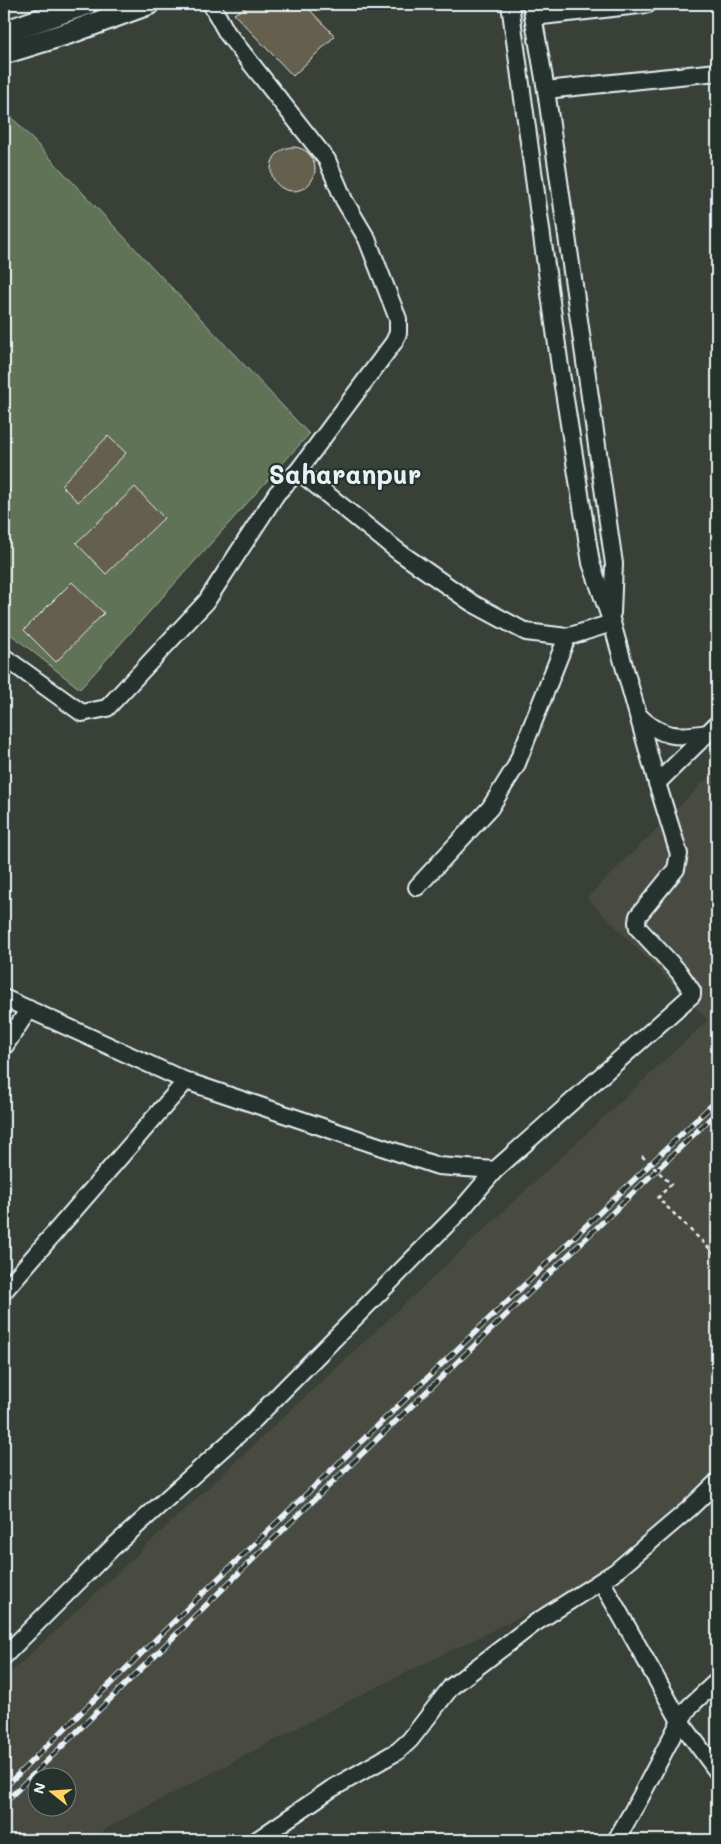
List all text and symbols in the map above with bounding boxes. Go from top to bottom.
district label: Saharanpur [269,457,421,491]
north arrow [28,1766,78,1816]
text: N [28,1780,50,1796]

